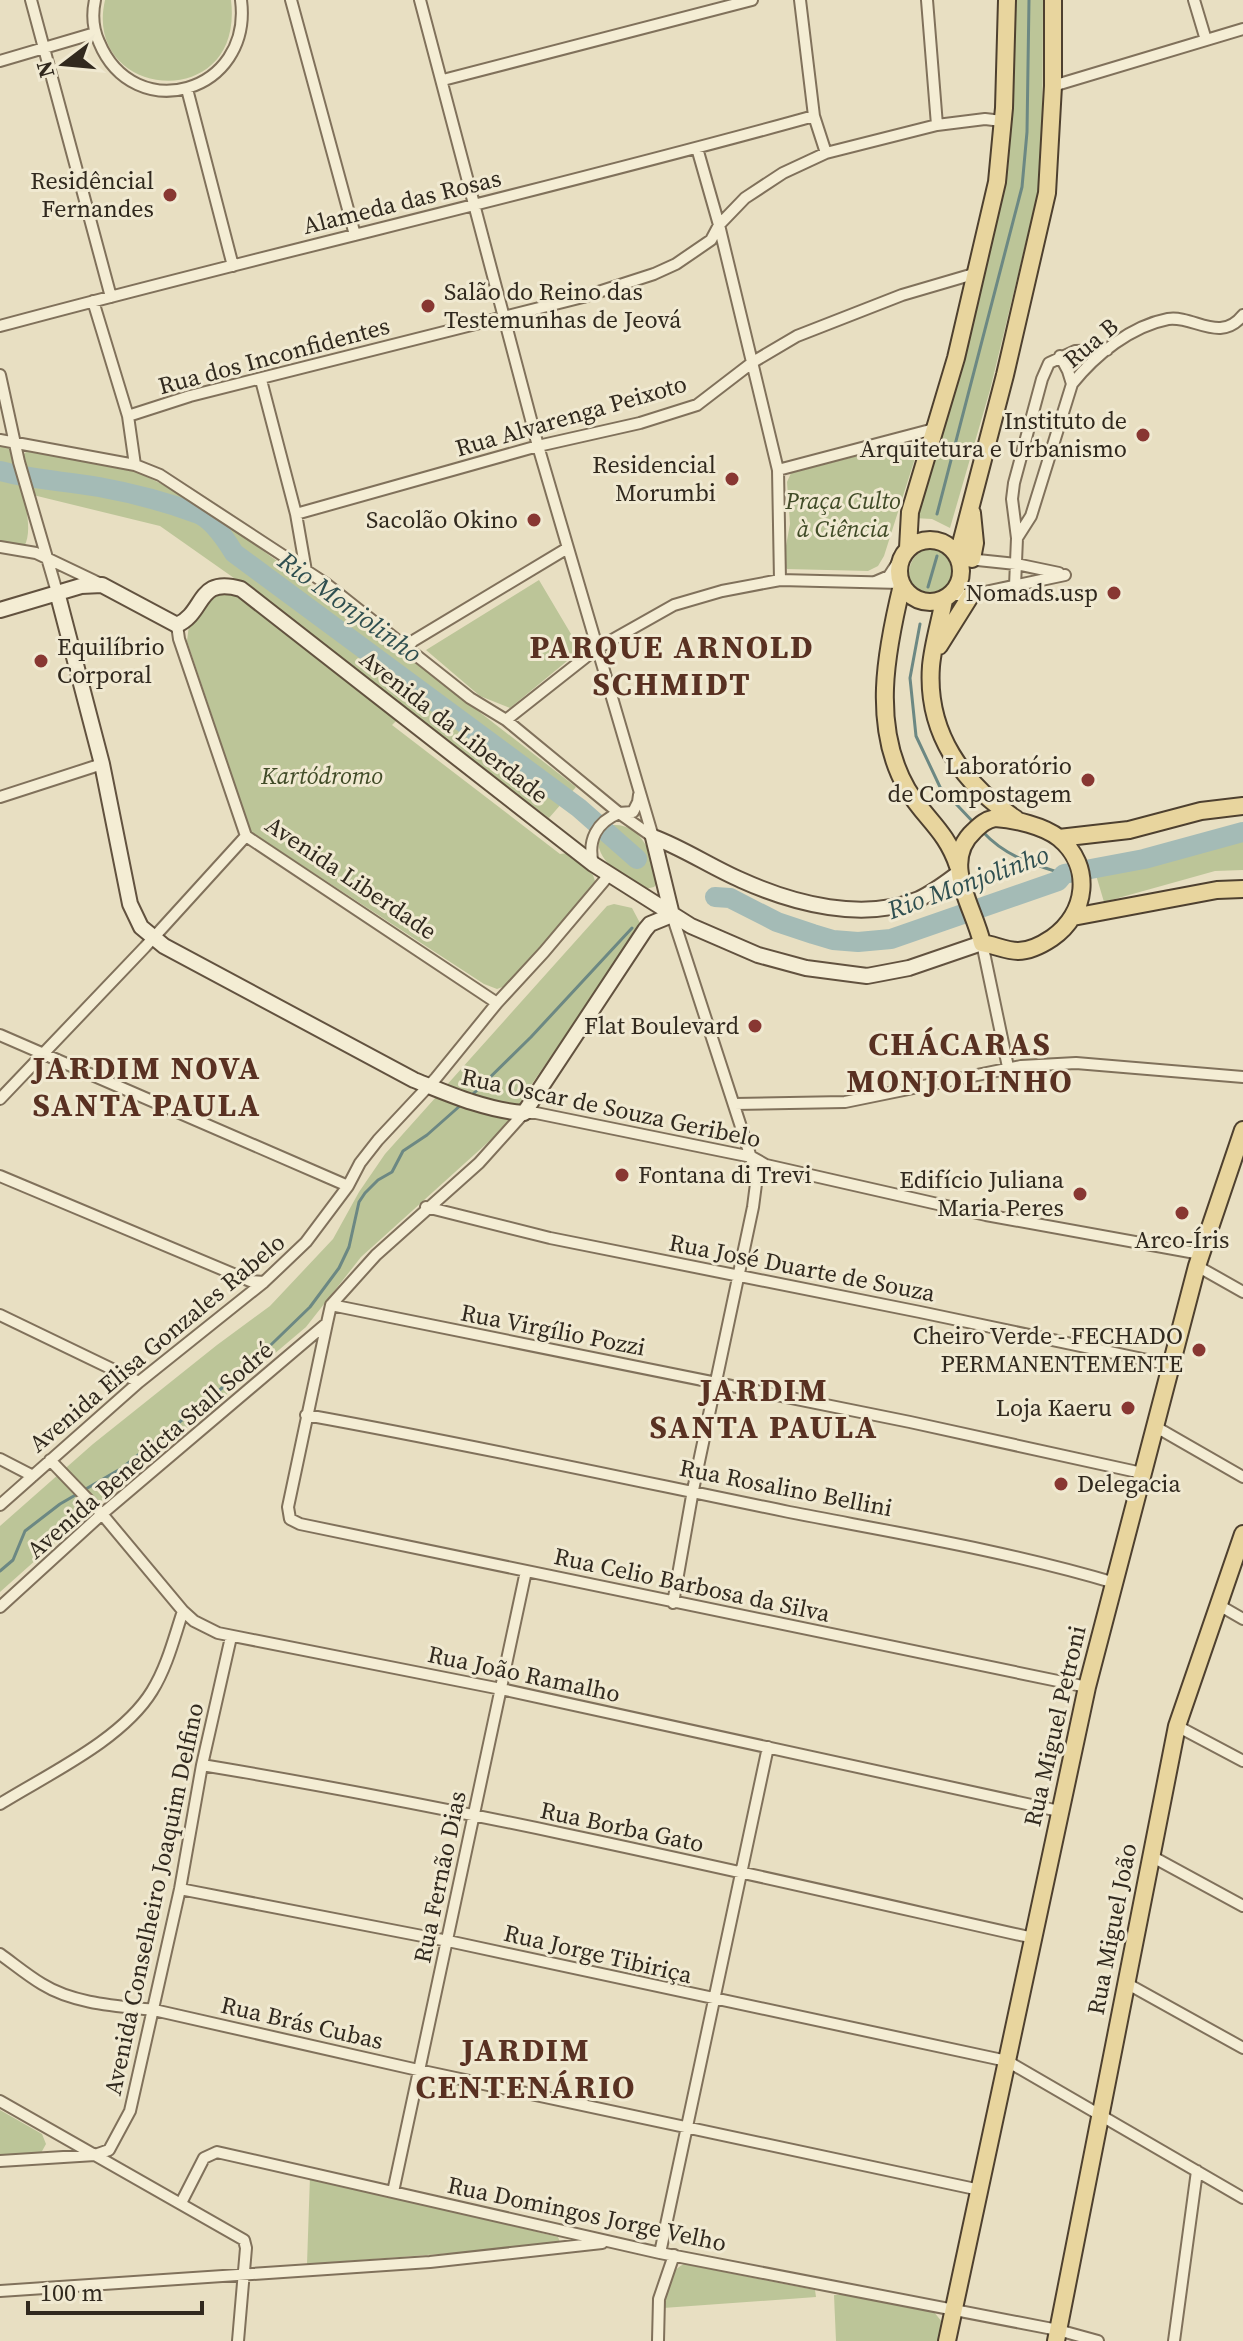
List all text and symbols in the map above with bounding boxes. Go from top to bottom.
north arrow [24,24,104,104]
text: N [28,58,61,81]
street label: Alameda das Rosas [299,161,504,242]
place label: Residêncial Fernandes [30,164,154,225]
marker: Residêncial Fernandes [161,186,179,204]
place label: Salão do Reino das Testemunhas de Jeová [444,275,682,336]
marker: Salão do Reino das Testemunhas de Jeová [419,297,437,315]
street label: Rua dos Inconfidentes [155,309,393,402]
street label: Rua B [1056,310,1125,375]
street label: Rua Alvarenga Peixoto [451,367,690,464]
place label: Instituto de Arquitetura e Urbanismo [860,404,1127,465]
marker: Instituto de Arquitetura e Urbanismo [1134,426,1152,444]
place label: Residencial Morumbi [592,448,716,509]
marker: Residencial Morumbi [723,470,741,488]
park label: Praça Culto à Ciência [784,484,901,545]
place label: Sacolão Okino [366,503,518,536]
marker: Sacolão Okino [525,511,543,529]
water label: Rio Monjolinho [270,542,429,671]
place label: Nomads.usp [966,576,1098,609]
marker: Nomads.usp [1105,584,1123,602]
district label: PARQUE ARNOLD SCHMIDT [529,625,815,706]
place label: Equilíbrio Corporal [57,630,165,691]
street label: Avenida da Liberdade [353,642,556,811]
marker: Equilíbrio Corporal [32,652,50,670]
place label: Laboratório de Compostagem [888,749,1072,810]
park label: Kartódromo [260,759,383,792]
marker: Laboratório de Compostagem [1079,771,1097,789]
street label: Avenida Liberdade [259,808,443,947]
water label: Rio Monjolinho [881,836,1054,928]
place label: Flat Boulevard [584,1009,739,1042]
marker: Flat Boulevard [746,1017,764,1035]
district label: CHÁCARAS MONJOLINHO [846,1022,1074,1103]
district label: JARDIM NOVA SANTA PAULA [30,1046,262,1127]
street label: Rua Oscar de Souza Geribelo [458,1060,764,1155]
place label: Fontana di Trevi [638,1158,812,1191]
place label: Edifício Juliana Maria Peres [899,1163,1065,1224]
marker: Fontana di Trevi [613,1166,631,1184]
marker: Edifício Juliana Maria Peres [1071,1185,1089,1203]
marker: Arco-Íris [1173,1204,1191,1222]
place label: Arco-Íris [1134,1223,1230,1256]
street label: Avenida Elisa Gonzales Rabelo [22,1226,292,1460]
street label: Rua José Duarte de Souza [666,1226,939,1310]
street label: Rua Virgílio Pozzi [458,1295,648,1364]
place label: Cheiro Verde - FECHADO PERMANENTEMENTE [913,1319,1183,1380]
street label: Avenida Benedicta Stall Sodré [19,1333,280,1566]
marker: Cheiro Verde - FECHADO PERMANENTEMENTE [1190,1341,1208,1359]
district label: JARDIM SANTA PAULA [649,1368,879,1449]
place label: Loja Kaeru [996,1391,1112,1424]
marker: Loja Kaeru [1119,1399,1137,1417]
street label: Rua Rosalino Bellini [677,1451,895,1524]
place label: Delegacia [1077,1467,1181,1500]
marker: Delegacia [1052,1475,1070,1493]
street label: Rua Celio Barbosa da Silva [551,1539,834,1630]
street label: Rua Miguel Petroni [1015,1622,1094,1830]
street label: Rua João Ramalho [425,1637,623,1710]
street label: Avenida Conselheiro Joaquim Delfino [96,1700,211,2098]
street label: Rua Fernão Dias [405,1788,474,1966]
street label: Rua Borba Gato [537,1793,707,1860]
street label: Rua Miguel João [1079,1840,1144,2017]
street label: Rua Jorge Tibiriça [501,1916,696,1991]
street label: Rua Brás Cubas [218,1988,387,2057]
district label: JARDIM CENTENÁRIO [416,2028,636,2109]
street label: Rua Domingos Jorge Velho [445,2168,730,2259]
scale bar [28,2265,202,2315]
text: 100 m [40,2276,103,2309]

